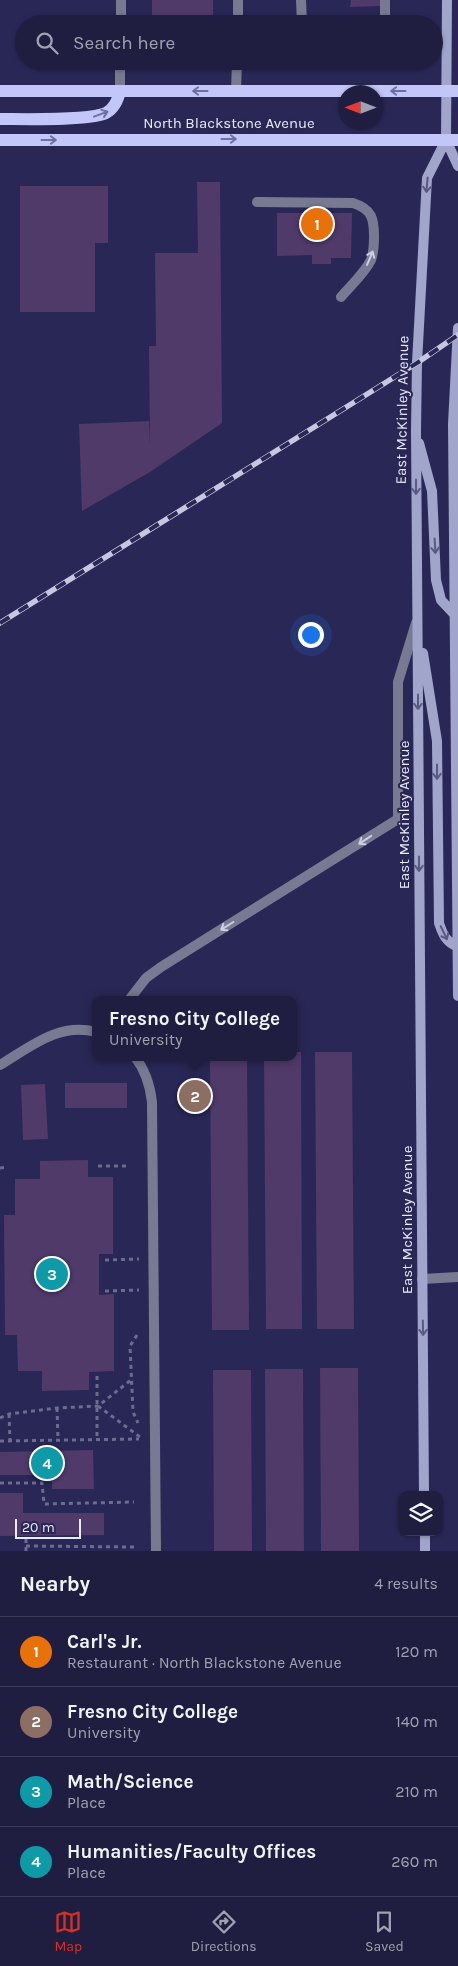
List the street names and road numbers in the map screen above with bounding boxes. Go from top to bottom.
street label: North Blackstone Avenue [143,114,315,132]
street label: East McKinley Avenue [392,336,412,484]
street label: East McKinley Avenue [395,741,413,889]
street label: East McKinley Avenue [398,1146,416,1294]

